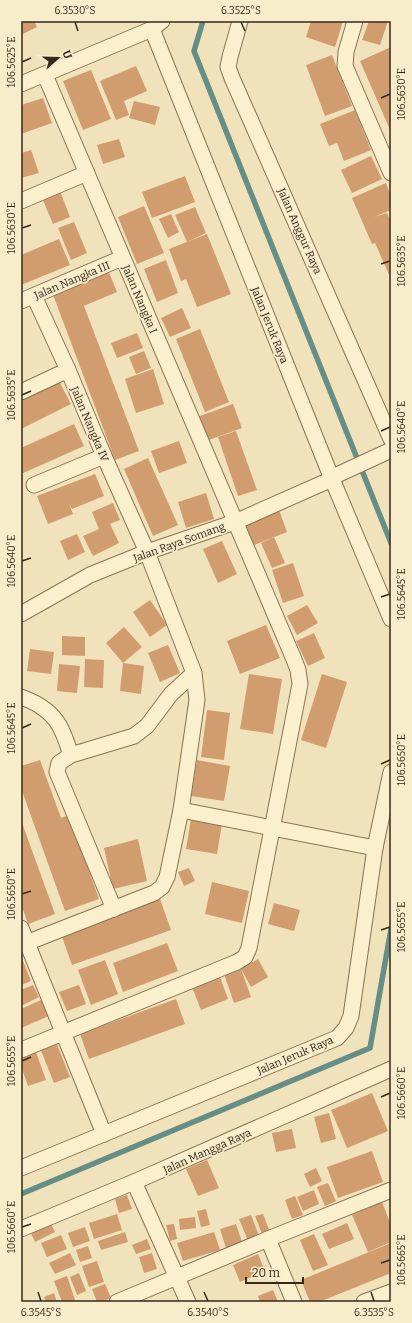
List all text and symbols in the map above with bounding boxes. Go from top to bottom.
text: 6.3530°S [54,5,96,17]
text: 6.3525°S [221,5,261,17]
text: 106.5625°E [6,37,18,87]
north arrow [38,38,78,78]
text: U [59,49,74,61]
text: 106.5630°E [396,68,408,120]
street label: Jalan Anggur Raya [274,185,324,276]
text: 106.5630°E [6,202,18,254]
text: 106.5635°E [396,235,408,287]
street label: Jalan Nangka III [32,259,112,303]
street label: Jalan Nangka I [119,262,160,336]
street label: Jalan Jeruk Raya [248,284,291,365]
text: 106.5635°E [6,369,18,421]
street label: Jalan Nangka IV [67,384,111,464]
text: 106.5640°E [396,401,408,453]
street label: Jalan Raya Somang [131,520,227,565]
text: 106.5640°E [6,535,18,587]
text: 106.5645°E [396,568,408,620]
text: 106.5645°E [6,702,18,754]
text: 106.5650°E [396,734,408,786]
text: 106.5650°E [6,868,18,920]
text: 106.5655°E [396,902,408,952]
street label: Jalan Jeruk Raya [254,1034,335,1078]
text: 106.5655°E [6,1036,18,1086]
text: 106.5660°E [396,1067,408,1119]
street label: Jalan Mangga Raya [160,1126,253,1177]
text: 106.5660°E [6,1201,18,1253]
text: 106.5665°E [396,1234,408,1286]
scale bar [246,1259,303,1285]
text: 20 m [252,1266,281,1280]
text: 6.3545°S [21,1307,61,1319]
text: 6.3540°S [187,1307,229,1319]
text: 6.3535°S [354,1307,394,1319]

